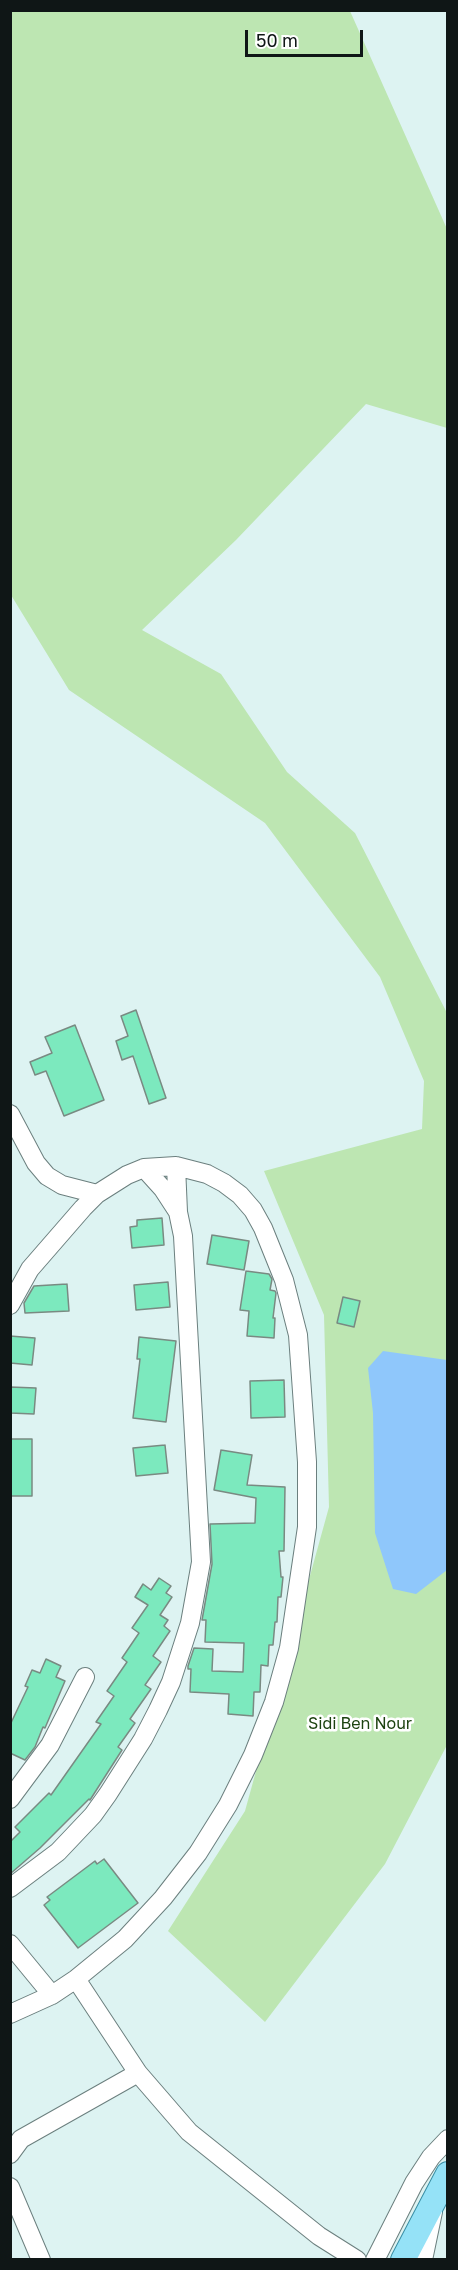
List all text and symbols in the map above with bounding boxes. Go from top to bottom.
scale bar [248,18,366,56]
text: 50 m [256,29,298,51]
park label: Sidi Ben Nour [308,1714,412,1734]

